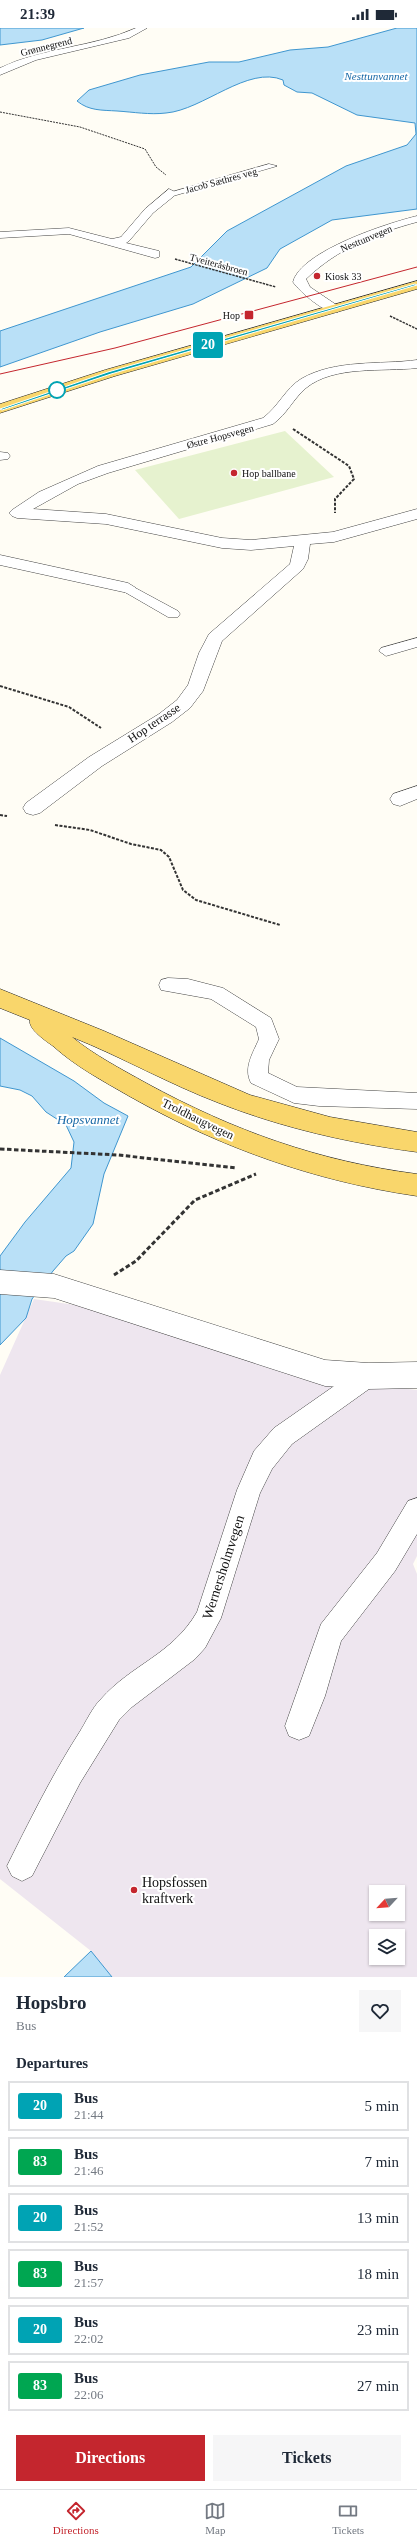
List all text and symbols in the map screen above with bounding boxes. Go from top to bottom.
text: 21:39 [20,6,55,22]
street label: Grønnegrend [19,35,73,58]
water label: Nesttunvannet [344,70,408,82]
street label: Jacob Sæthres veg [184,166,258,195]
street label: Nesttunvegen [339,223,394,254]
street label: Tveiteråsbroen [188,251,249,278]
marker: Kiosk 33 [312,271,322,281]
place label: Kiosk 33 [325,271,361,282]
marker: Hop [243,309,255,321]
place label: Hop [223,310,240,321]
line badge: 20 [190,332,226,358]
text: 20 [201,337,215,352]
unlabelled marker [48,381,66,399]
street label: Østre Hopsvegen [185,422,255,451]
marker: Hop ballbane [229,468,239,478]
place label: Hop ballbane [242,468,296,479]
street label: Hop terrasse [125,700,183,746]
street label: Troldhaugvegen [160,1096,236,1142]
water label: Hopsvannet [56,1112,119,1127]
street label: Wernersholmvegen [200,1513,247,1621]
place label: Hopsfossen kraftverk [142,1875,207,1906]
marker: Hopsfossen kraftverk [129,1885,139,1895]
north arrow [369,1885,405,1921]
map controls [369,1885,405,1965]
button: layers [369,1929,405,1965]
button: heart [359,1990,401,2032]
text: Hopsbro [16,1992,86,2013]
text: Bus [16,2018,36,2033]
text: Departures [16,2055,88,2071]
text: Bus [74,2090,98,2106]
text: 20 [33,2098,47,2113]
text: 5 min [364,2098,399,2114]
text: 21:44 [74,2107,104,2122]
text: Bus [74,2146,98,2162]
text: 83 [33,2154,47,2169]
text: 7 min [364,2154,399,2170]
text: 21:46 [74,2163,104,2178]
text: Bus [74,2202,98,2218]
text: 20 [33,2210,47,2225]
text: 13 min [357,2210,399,2226]
text: 21:52 [74,2219,104,2234]
text: Bus [74,2258,98,2274]
text: 83 [33,2266,47,2281]
text: 18 min [357,2266,399,2282]
text: 21:57 [74,2275,104,2290]
text: Bus [74,2314,98,2330]
text: 20 [33,2322,47,2337]
text: 23 min [357,2322,399,2338]
text: 22:02 [74,2331,104,2346]
text: Bus [74,2370,98,2386]
text: 83 [33,2378,47,2393]
text: 27 min [357,2378,399,2394]
text: 22:06 [74,2387,104,2402]
button: Directions [16,2435,205,2481]
button: Tickets [213,2435,401,2481]
tab: Directions [53,2500,99,2536]
tab: Map [204,2500,226,2536]
tab: Tickets [332,2500,364,2536]

